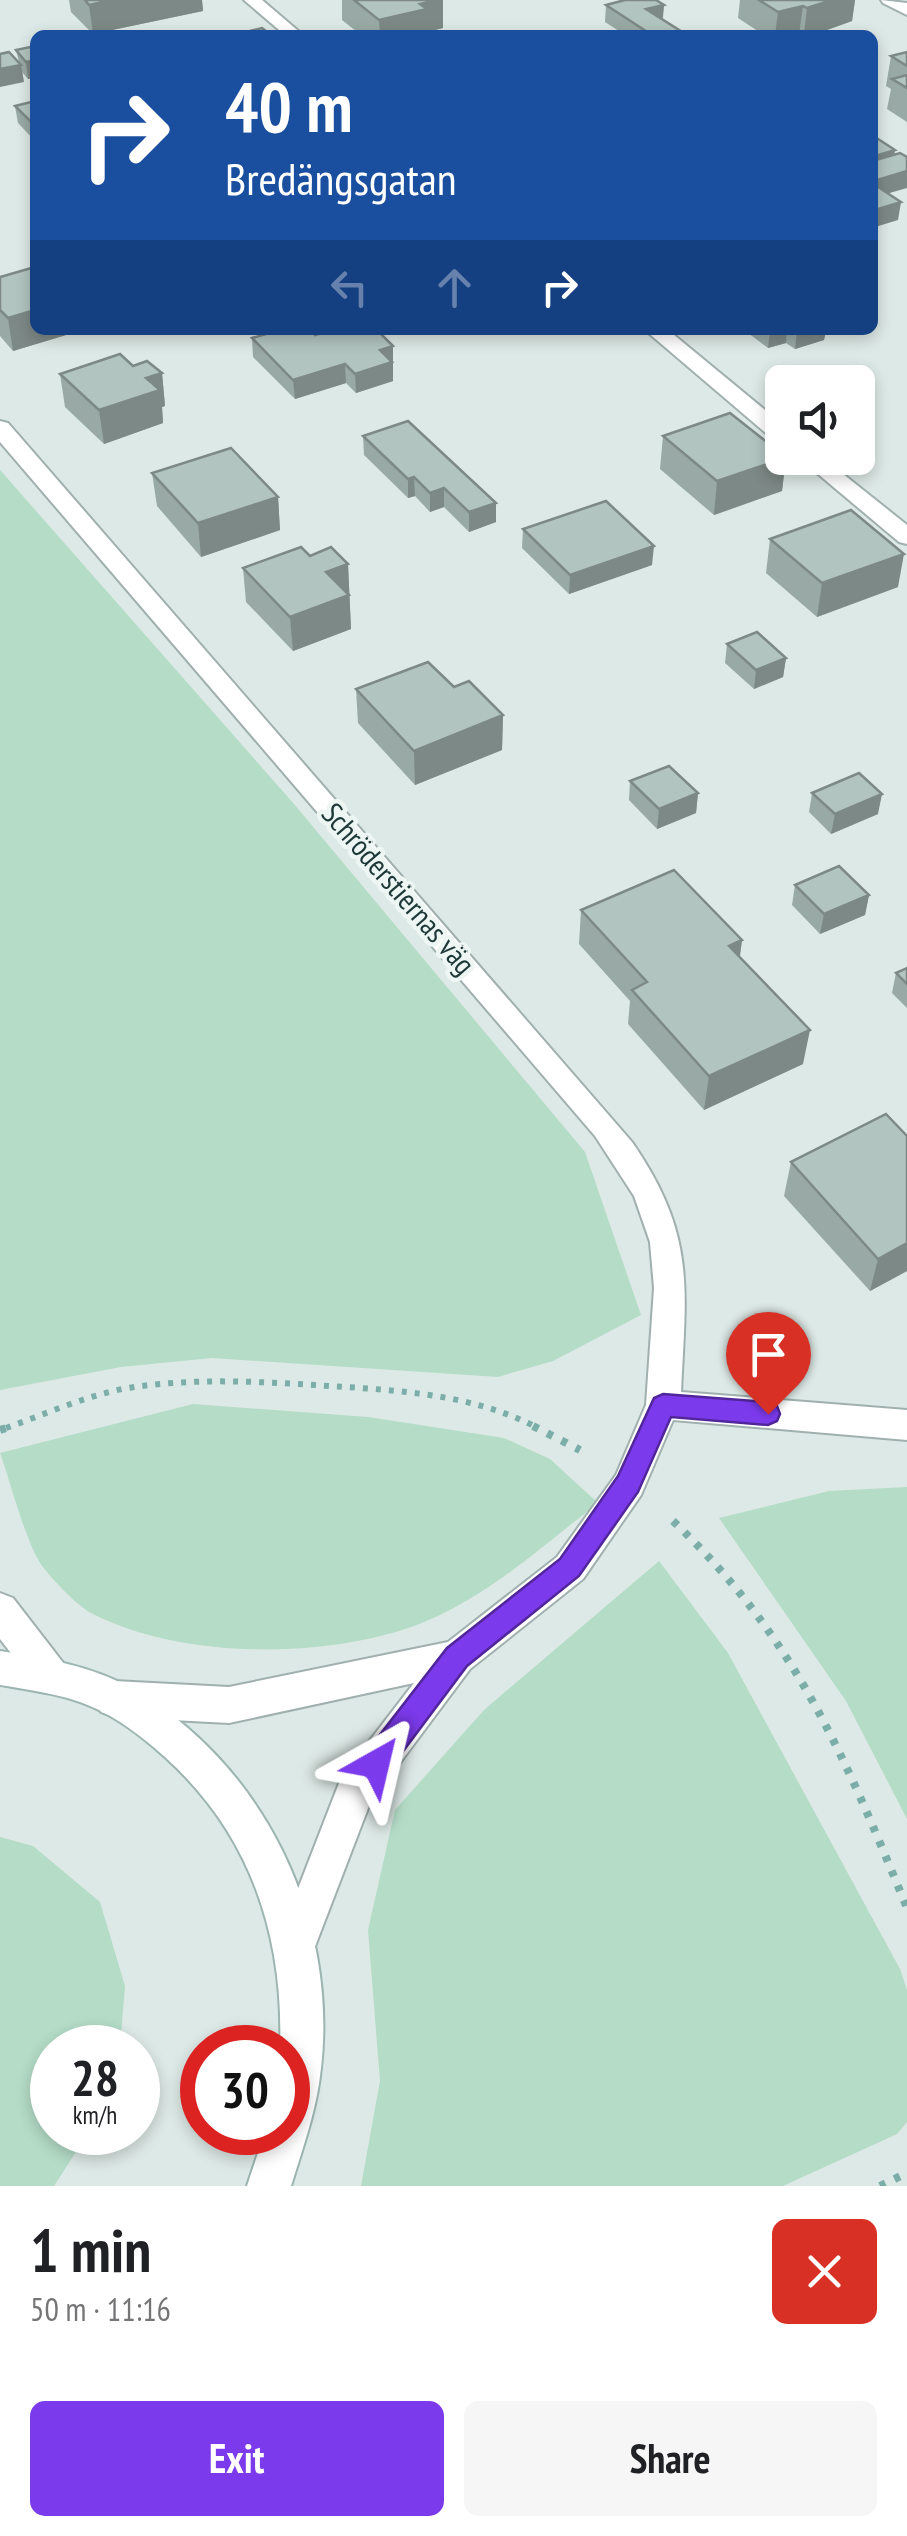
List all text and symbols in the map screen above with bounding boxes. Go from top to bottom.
text: 40 m [225,61,353,151]
icon: right [60,70,190,200]
text: Bredängsgatan [225,149,457,207]
icon: left [322,260,377,315]
icon: ahead [427,260,482,315]
icon: right [532,260,587,315]
map controls [765,365,875,475]
button: sound [765,365,875,475]
street label: Schröderstiernas väg [314,794,484,982]
pin [726,1312,811,1415]
icon: arrive [741,1327,796,1382]
position arrow [324,1712,428,1816]
speed limit sign: 30 [180,2025,310,2155]
text: 28 [71,2045,119,2110]
text: km/h [73,2099,117,2131]
text: 1 min [30,2211,151,2289]
button: close [772,2219,877,2324]
text: 50 m · 11:16 [30,2288,171,2330]
button: Exit [30,2401,444,2516]
button: Share [464,2401,877,2516]

